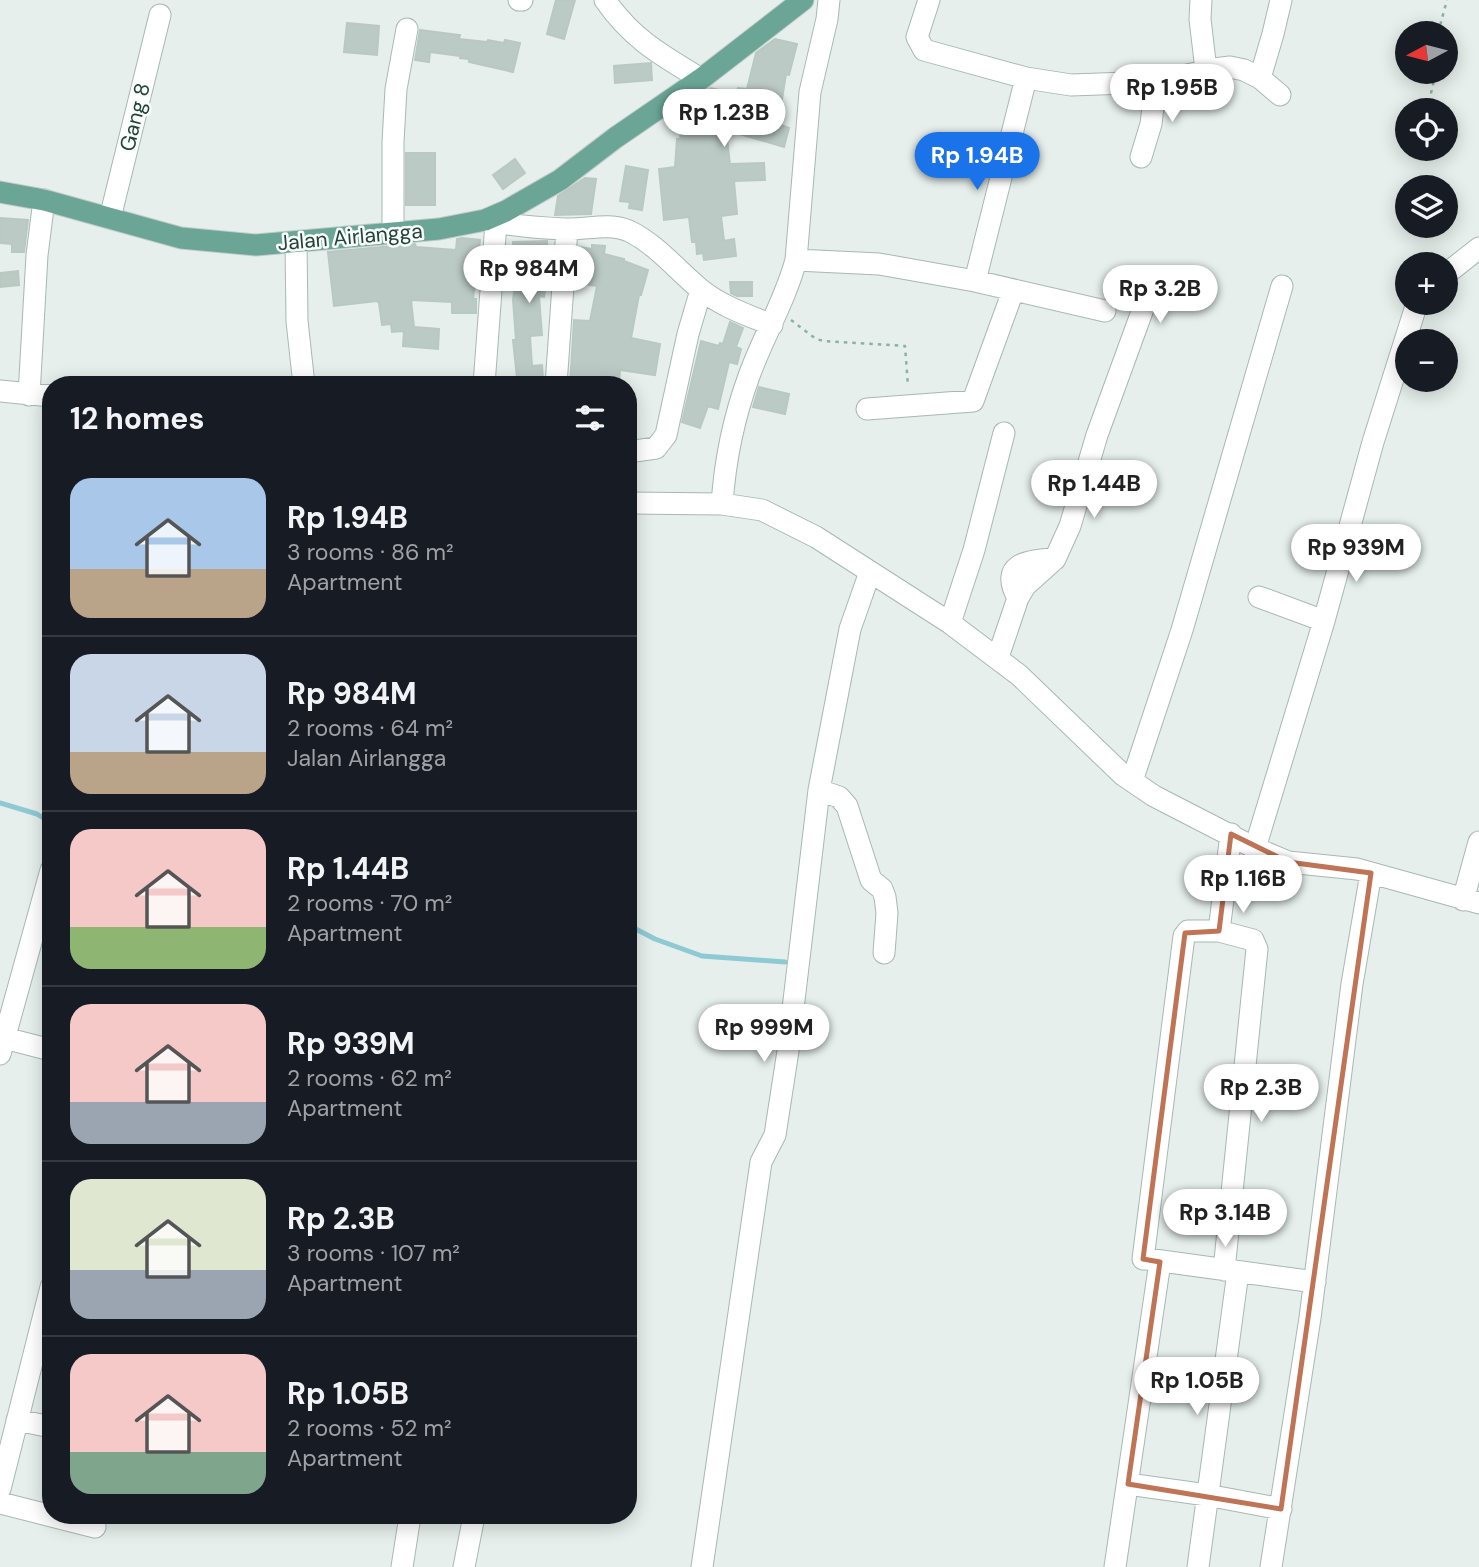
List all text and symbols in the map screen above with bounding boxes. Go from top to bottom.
north arrow [1395,21,1458,84]
map controls [1395,21,1458,392]
pin: Rp 1.95B [1100,64,1244,124]
text: Rp 1.95B [1126,72,1218,102]
street label: Gang 8 [113,80,157,154]
pin: Rp 1.23B [652,90,796,149]
text: Rp 1.23B [679,97,769,127]
button: locate [1395,98,1458,161]
pin: Rp 1.94B [905,132,1049,192]
text: Rp 1.94B [931,140,1023,170]
button: layers [1395,175,1458,238]
street label: Jalan Airlangga [276,217,424,257]
pin: Rp 984M [464,246,594,305]
button: + [1395,252,1458,315]
text: Rp 984M [479,253,579,283]
pin: Rp 3.2B [1095,266,1225,325]
text: Rp 3.2B [1119,273,1201,303]
button: − [1395,329,1458,392]
text: 12 homes [70,399,204,438]
icon: filters [571,399,609,437]
pin: Rp 1.44B [1022,461,1166,520]
text: Rp 1.44B [1047,468,1141,498]
text: Rp 1.94B [287,498,408,537]
icon: home [126,506,210,590]
pin: Rp 939M [1291,524,1421,584]
text: Rp 939M [1307,532,1405,562]
text: 3 rooms · 86 m² [287,537,454,567]
text: Apartment [287,567,402,597]
text: Rp 984M [287,674,417,713]
icon: home [126,682,210,766]
text: 2 rooms · 64 m² [287,713,453,743]
text: Jalan Airlangga [287,743,446,773]
text: Rp 1.44B [287,849,409,888]
pin: Rp 1.16B [1171,856,1315,915]
icon: home [126,857,210,941]
text: Rp 1.16B [1200,863,1286,893]
text: 2 rooms · 70 m² [287,888,452,918]
text: Apartment [287,918,402,948]
pin: Rp 999M [699,1004,829,1064]
text: Rp 999M [714,1012,814,1042]
text: Rp 939M [287,1024,414,1063]
icon: home [126,1032,210,1116]
text: 2 rooms · 62 m² [287,1063,452,1093]
pin: Rp 2.3B [1196,1064,1326,1124]
text: Rp 2.3B [1220,1072,1302,1102]
text: Apartment [287,1093,402,1123]
pin: Rp 3.14B [1153,1190,1297,1249]
text: Rp 3.14B [1179,1197,1271,1227]
text: Rp 2.3B [287,1199,395,1238]
icon: home [126,1207,210,1291]
text: 3 rooms · 107 m² [287,1238,460,1268]
text: Apartment [287,1268,402,1298]
pin: Rp 1.05B [1125,1358,1269,1417]
text: Rp 1.05B [1150,1365,1244,1395]
text: Rp 1.05B [287,1374,409,1413]
icon: home [126,1382,210,1466]
text: 2 rooms · 52 m² [287,1413,452,1443]
text: Apartment [287,1443,402,1473]

